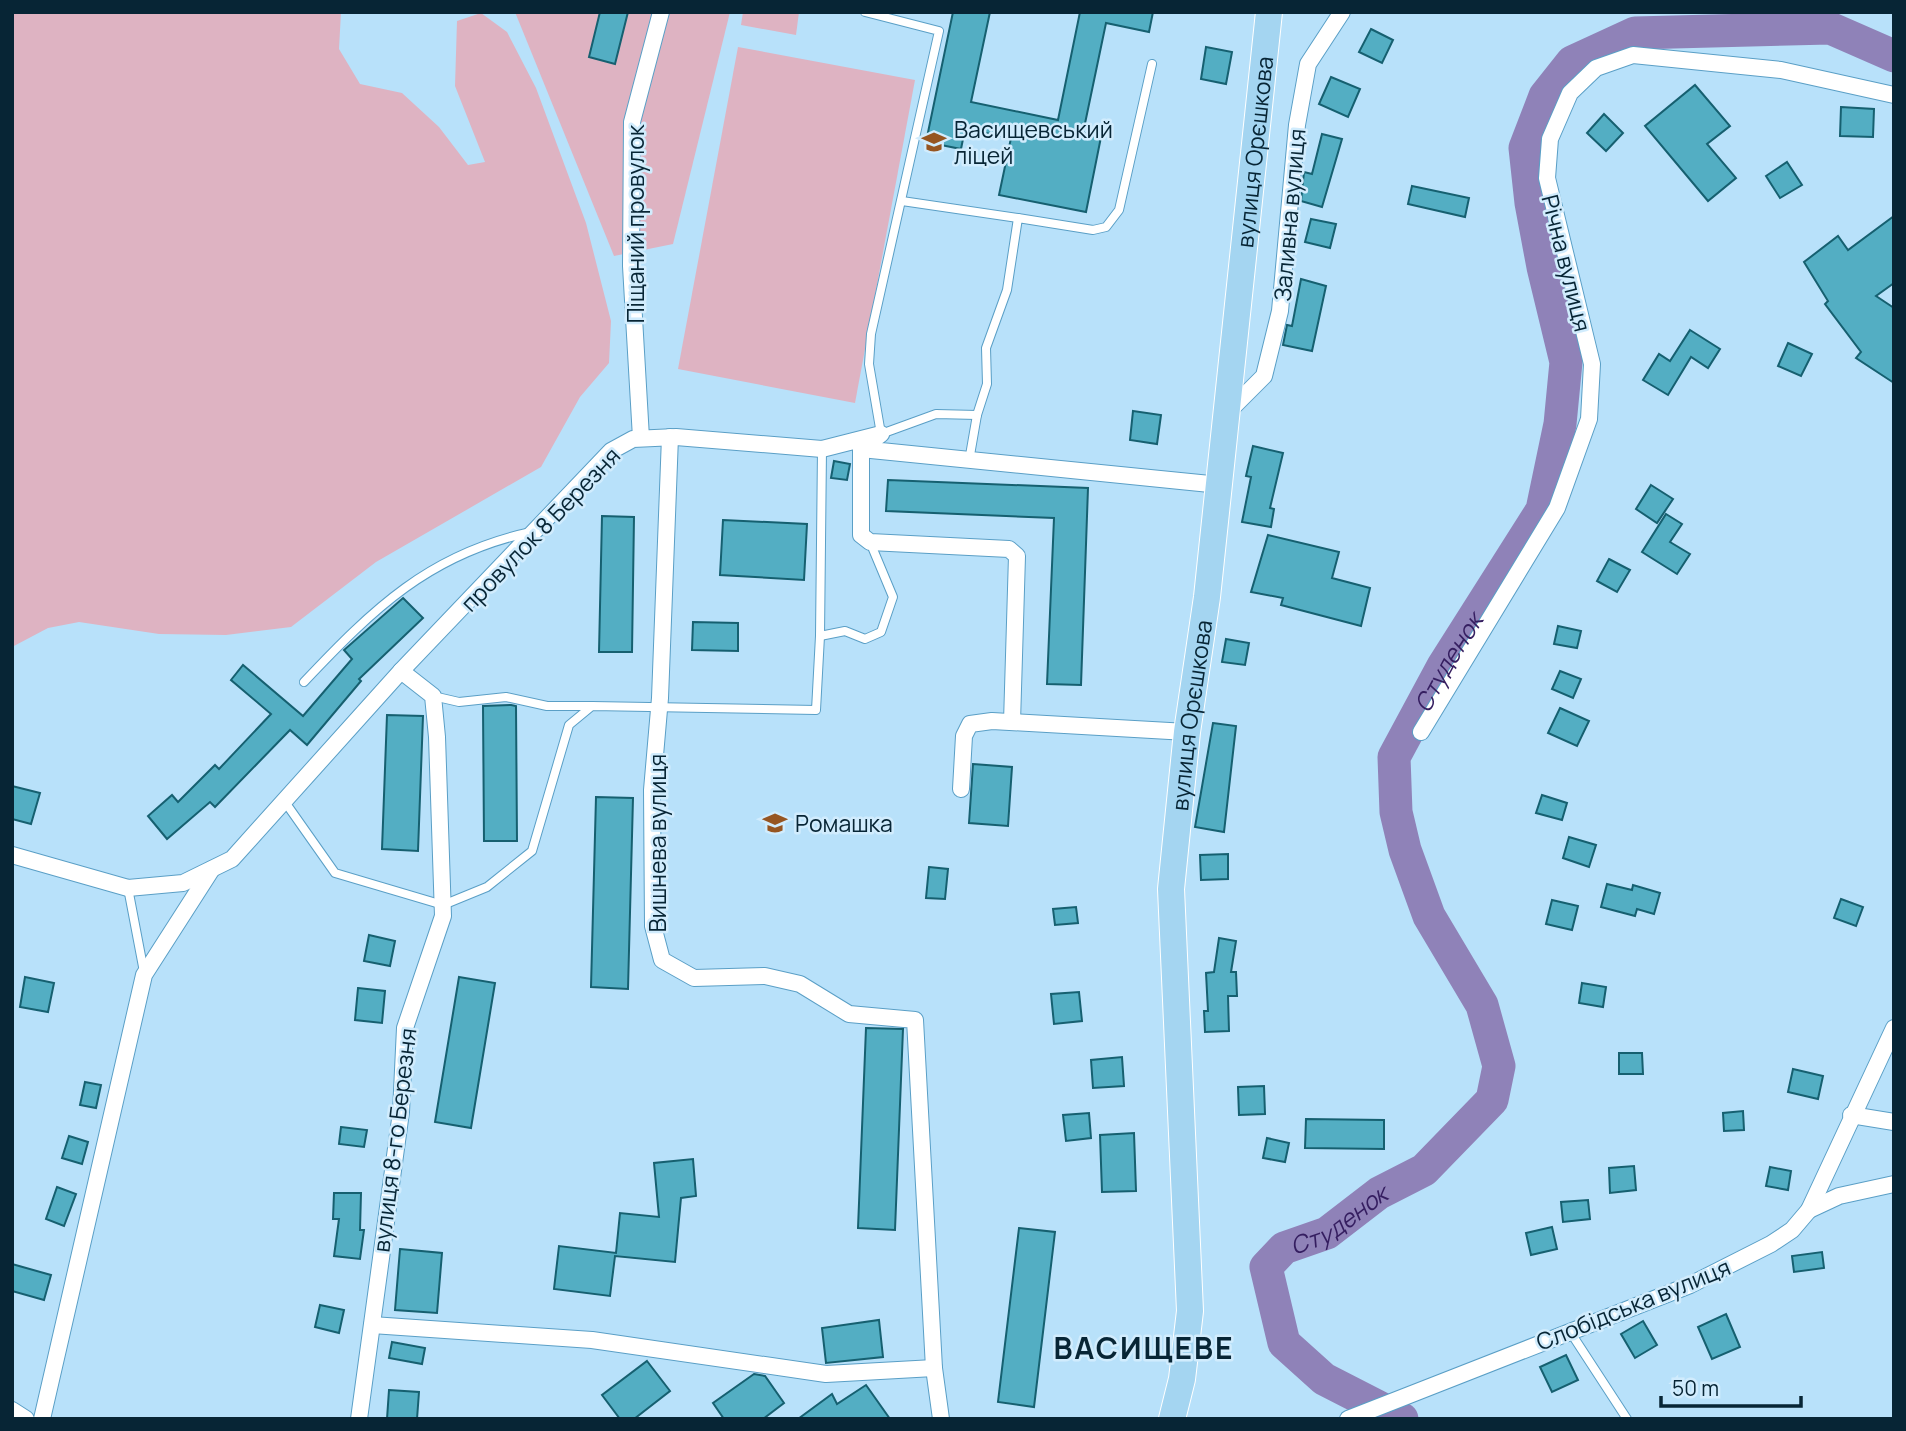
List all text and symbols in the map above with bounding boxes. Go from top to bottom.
street label: вулиця Орєшкова [1228,55,1280,249]
place label: Васищевський ліцей [954,113,1113,171]
street label: Піщаний провулок [619,124,651,323]
street label: Заливна вулиця [1266,127,1312,303]
school or university icon: Васищевський ліцей [920,128,948,156]
street label: Річна вулиця [1535,191,1599,335]
street label: провулок 8 Березня [453,440,627,618]
water label: Студенок [1405,603,1491,717]
street label: вулиця Орєшкова [1163,618,1219,812]
street label: Вишнева вулиця [641,754,673,932]
place label: Ромашка [795,807,893,839]
school or university icon: Ромашка [761,809,789,837]
street label: вулиця 8-го Березня [364,1026,424,1254]
water label: Студенок [1285,1174,1395,1261]
street label: Слобідська вулиця [1531,1250,1735,1358]
district label: ВАСИЩЕВЕ [1053,1327,1235,1368]
scale bar [1661,1364,1801,1408]
text: 50 m [1672,1374,1719,1402]

